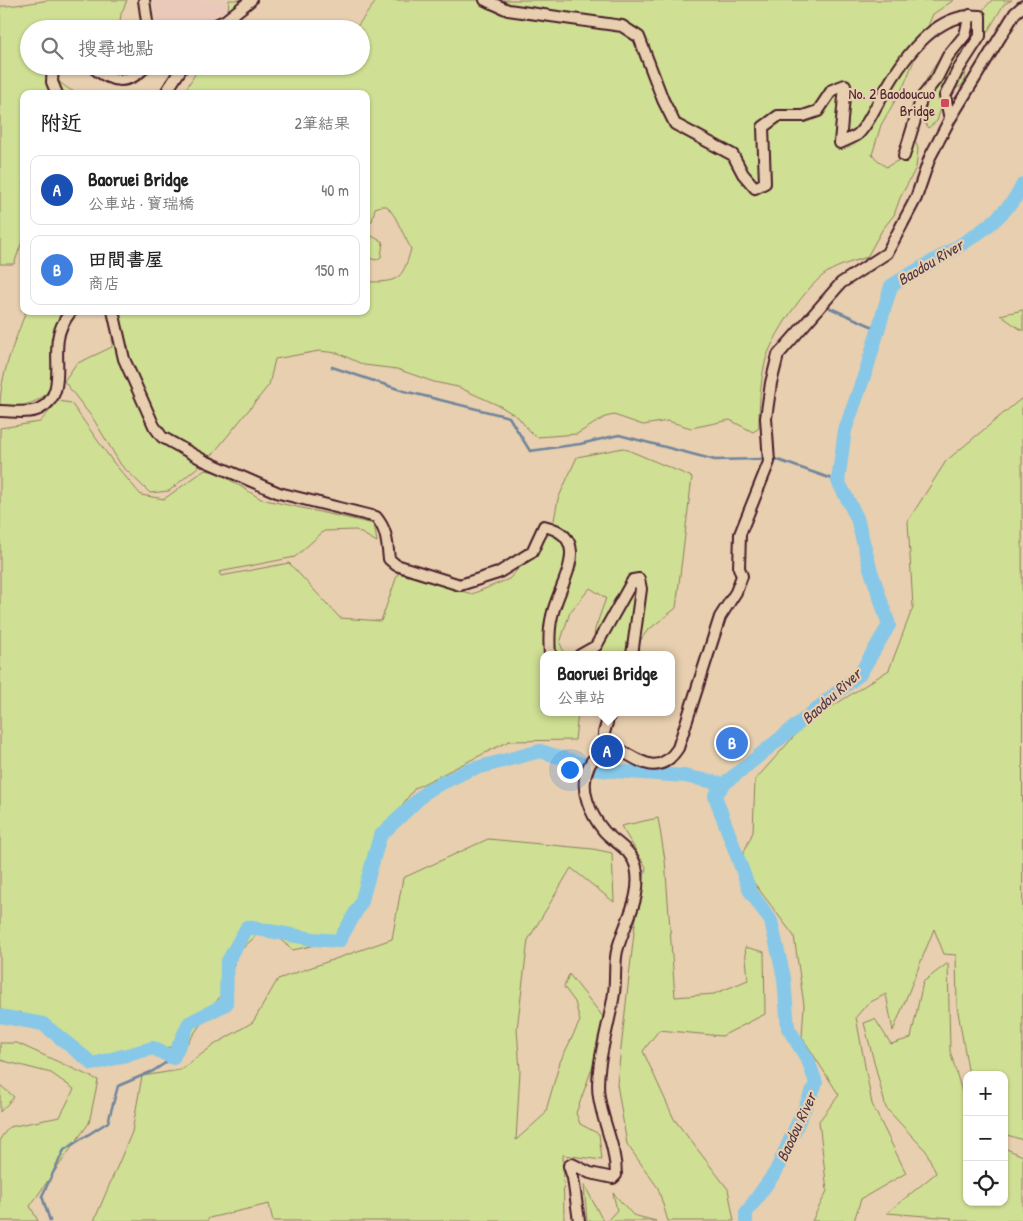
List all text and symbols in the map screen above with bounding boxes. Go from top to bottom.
search box [20,20,370,75]
icon: search [38,34,66,62]
text: 搜尋地點 [78,35,154,61]
place label: No. 2 Baodoucuo Bridge [849,83,935,121]
marker: No. 2 Baodoucuo Bridge [939,97,951,109]
text: 附近 [40,108,82,137]
text: 2筆結果 [295,112,350,134]
text: Baoruei Bridge [88,166,188,192]
text: A [53,179,61,201]
text: 40 m [321,179,349,201]
text: 公車站 · 寶瑞橋 [88,192,195,214]
water label: Baodou River [893,233,969,290]
text: 田間書屋 [88,246,164,272]
text: B [53,259,61,281]
text: 150 m [315,259,349,281]
text: 商店 [88,272,120,294]
popup [540,651,675,716]
text: Baoruei Bridge [557,660,658,686]
water label: Baodou River [796,662,867,729]
text: 公車站 [557,686,605,708]
pin: B [716,724,748,762]
pin: A [591,732,623,770]
your location [557,757,583,783]
map controls [963,1071,1008,1206]
button: + [963,1071,1008,1116]
water label: Baodou River [771,1087,822,1165]
button: − [963,1116,1008,1161]
button: locate [963,1161,1008,1206]

